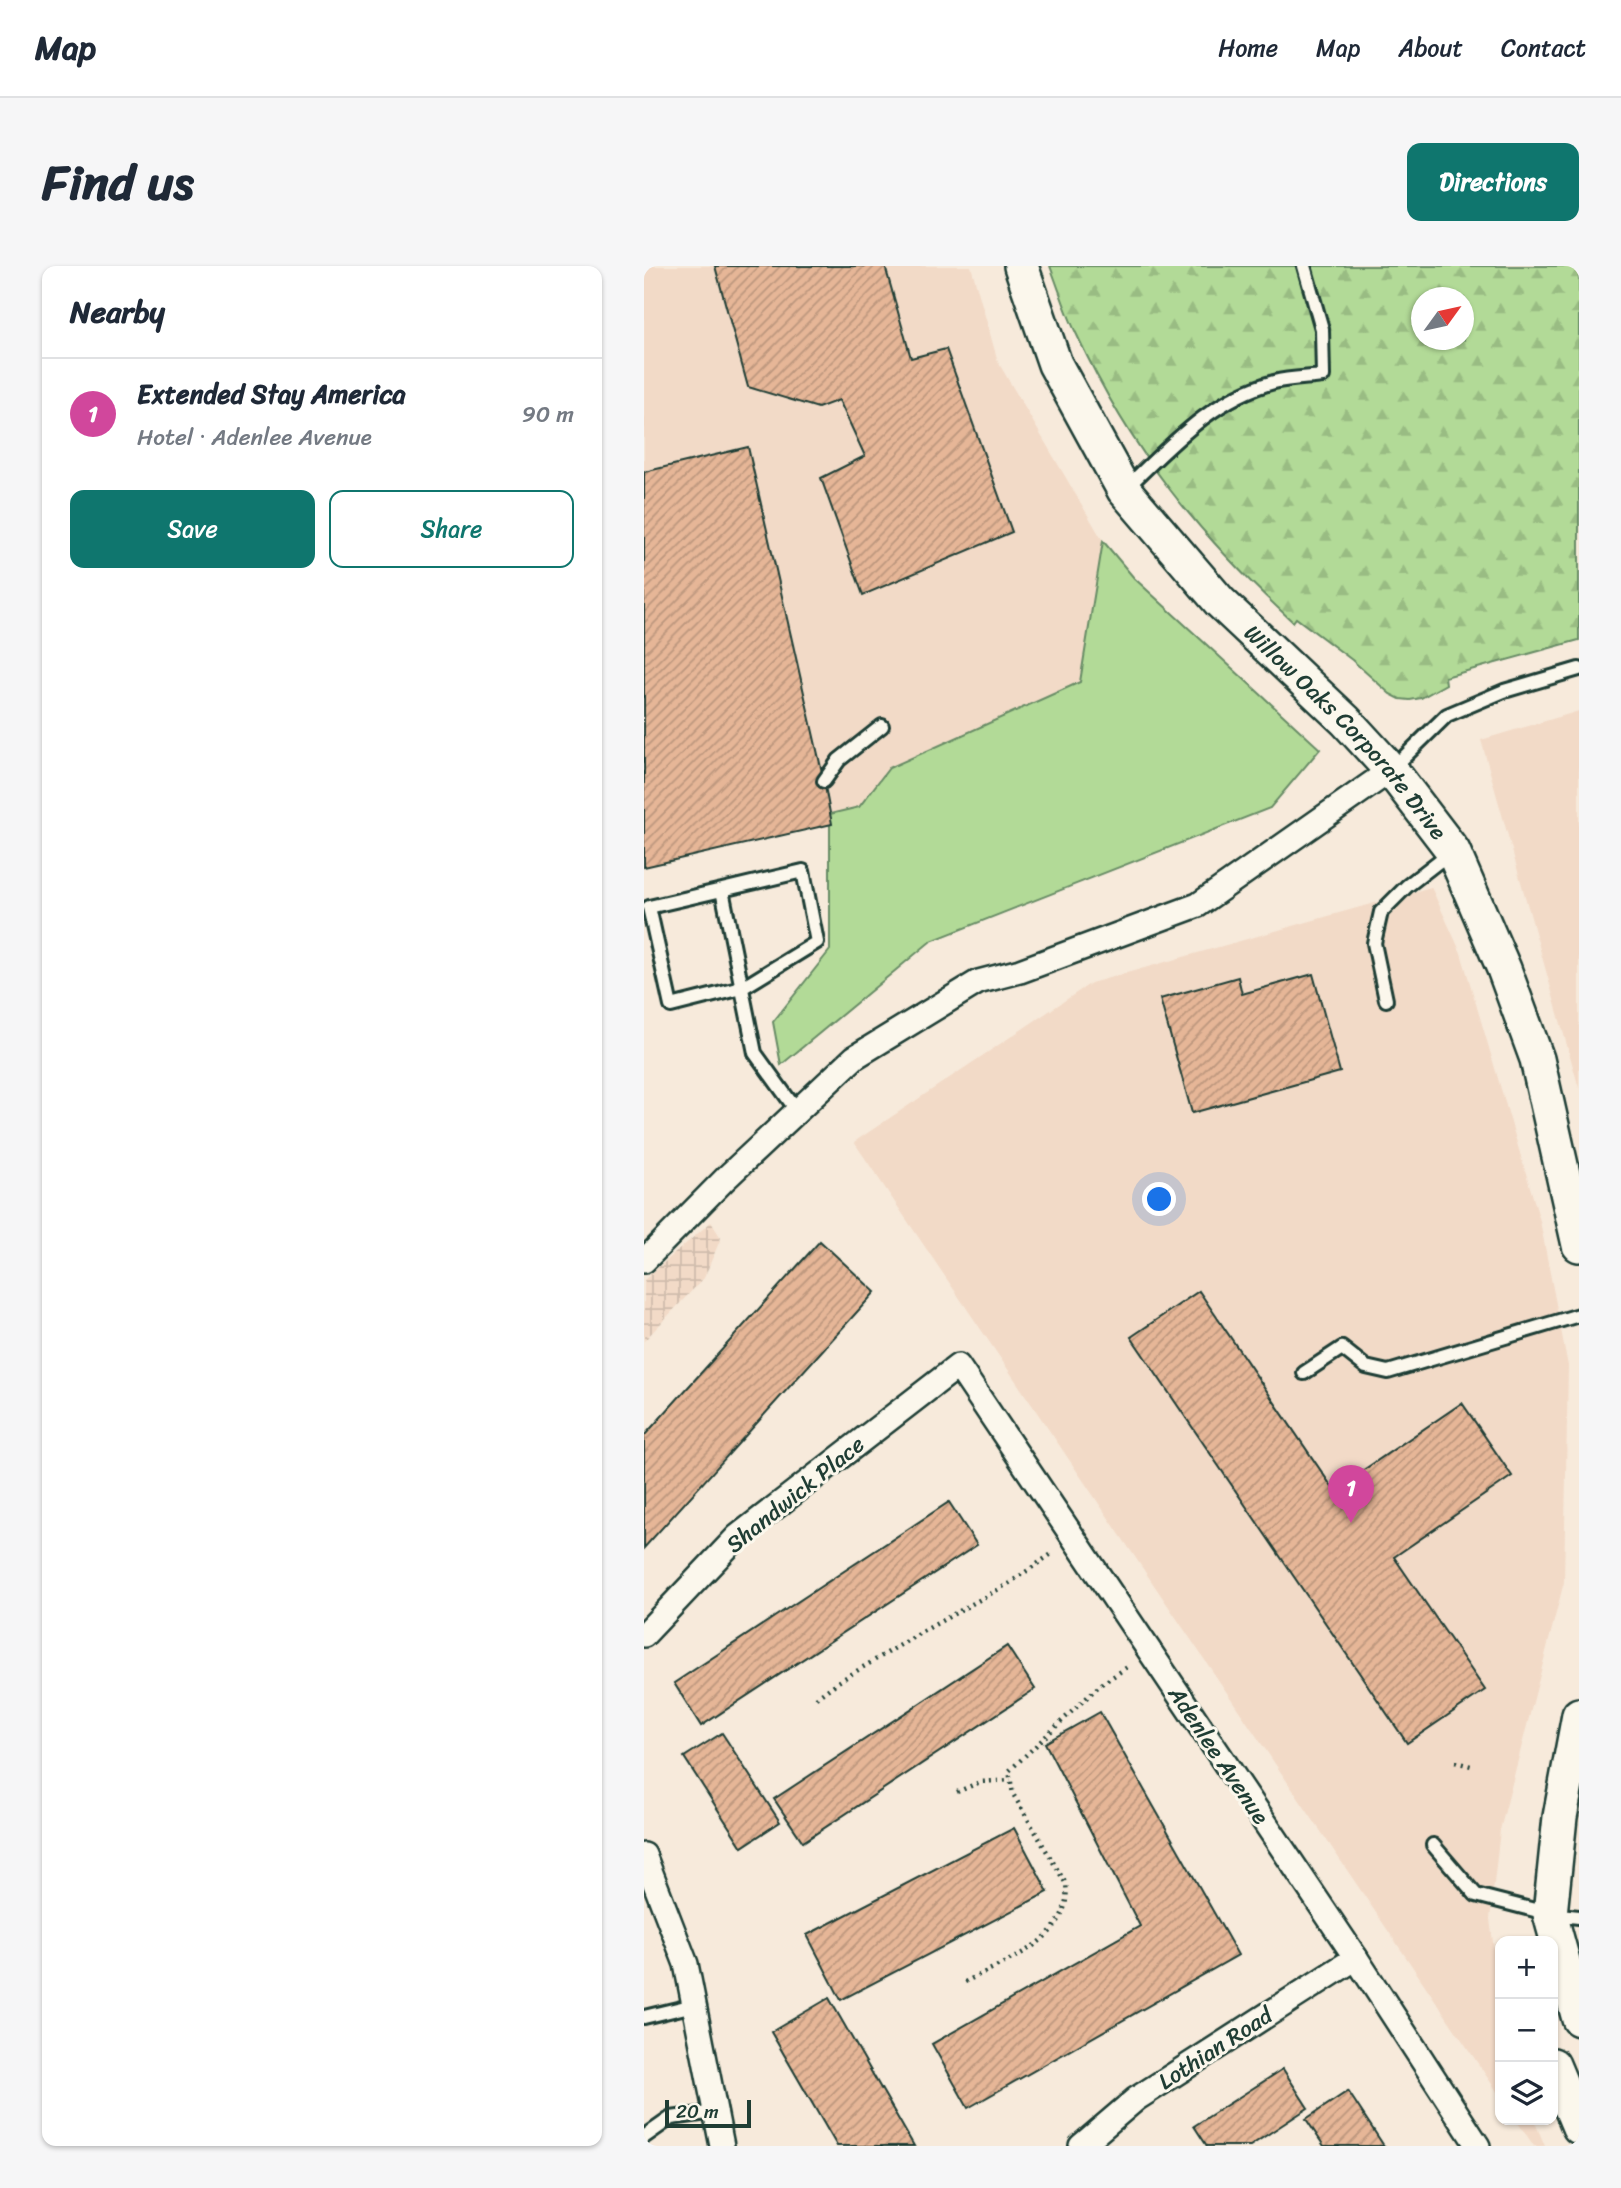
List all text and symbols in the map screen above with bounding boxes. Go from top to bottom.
text: Map [35,19,96,77]
text: Home [1218,27,1278,69]
text: Map [1316,27,1360,69]
text: About [1398,27,1463,69]
text: Contact [1501,27,1586,69]
text: Find us [42,139,194,226]
button: Directions [1407,143,1579,221]
text: Nearby [70,285,165,339]
north arrow [1411,287,1474,350]
text: Extended Stay America [137,371,405,417]
text: 1 [88,394,98,435]
text: 90 m [522,394,574,435]
text: Hotel · Adenlee Avenue [137,417,372,458]
button: Save [70,490,315,568]
button: Share [329,490,574,568]
street label: Willow Oaks Corporate Drive [1234,614,1458,849]
your location [1142,1182,1176,1216]
street label: Shandwick Place [716,1425,874,1564]
pin: 1 [1328,1465,1374,1523]
street label: Adenlee Avenue [1156,1677,1280,1833]
map controls [1495,1936,1558,2125]
button: + [1495,1936,1558,1999]
street label: Lothian Road [1150,1995,1283,2101]
button: − [1495,1999,1558,2062]
button: layers [1495,2062,1558,2125]
text: 20 m [676,2095,719,2128]
scale bar [665,2097,751,2129]

